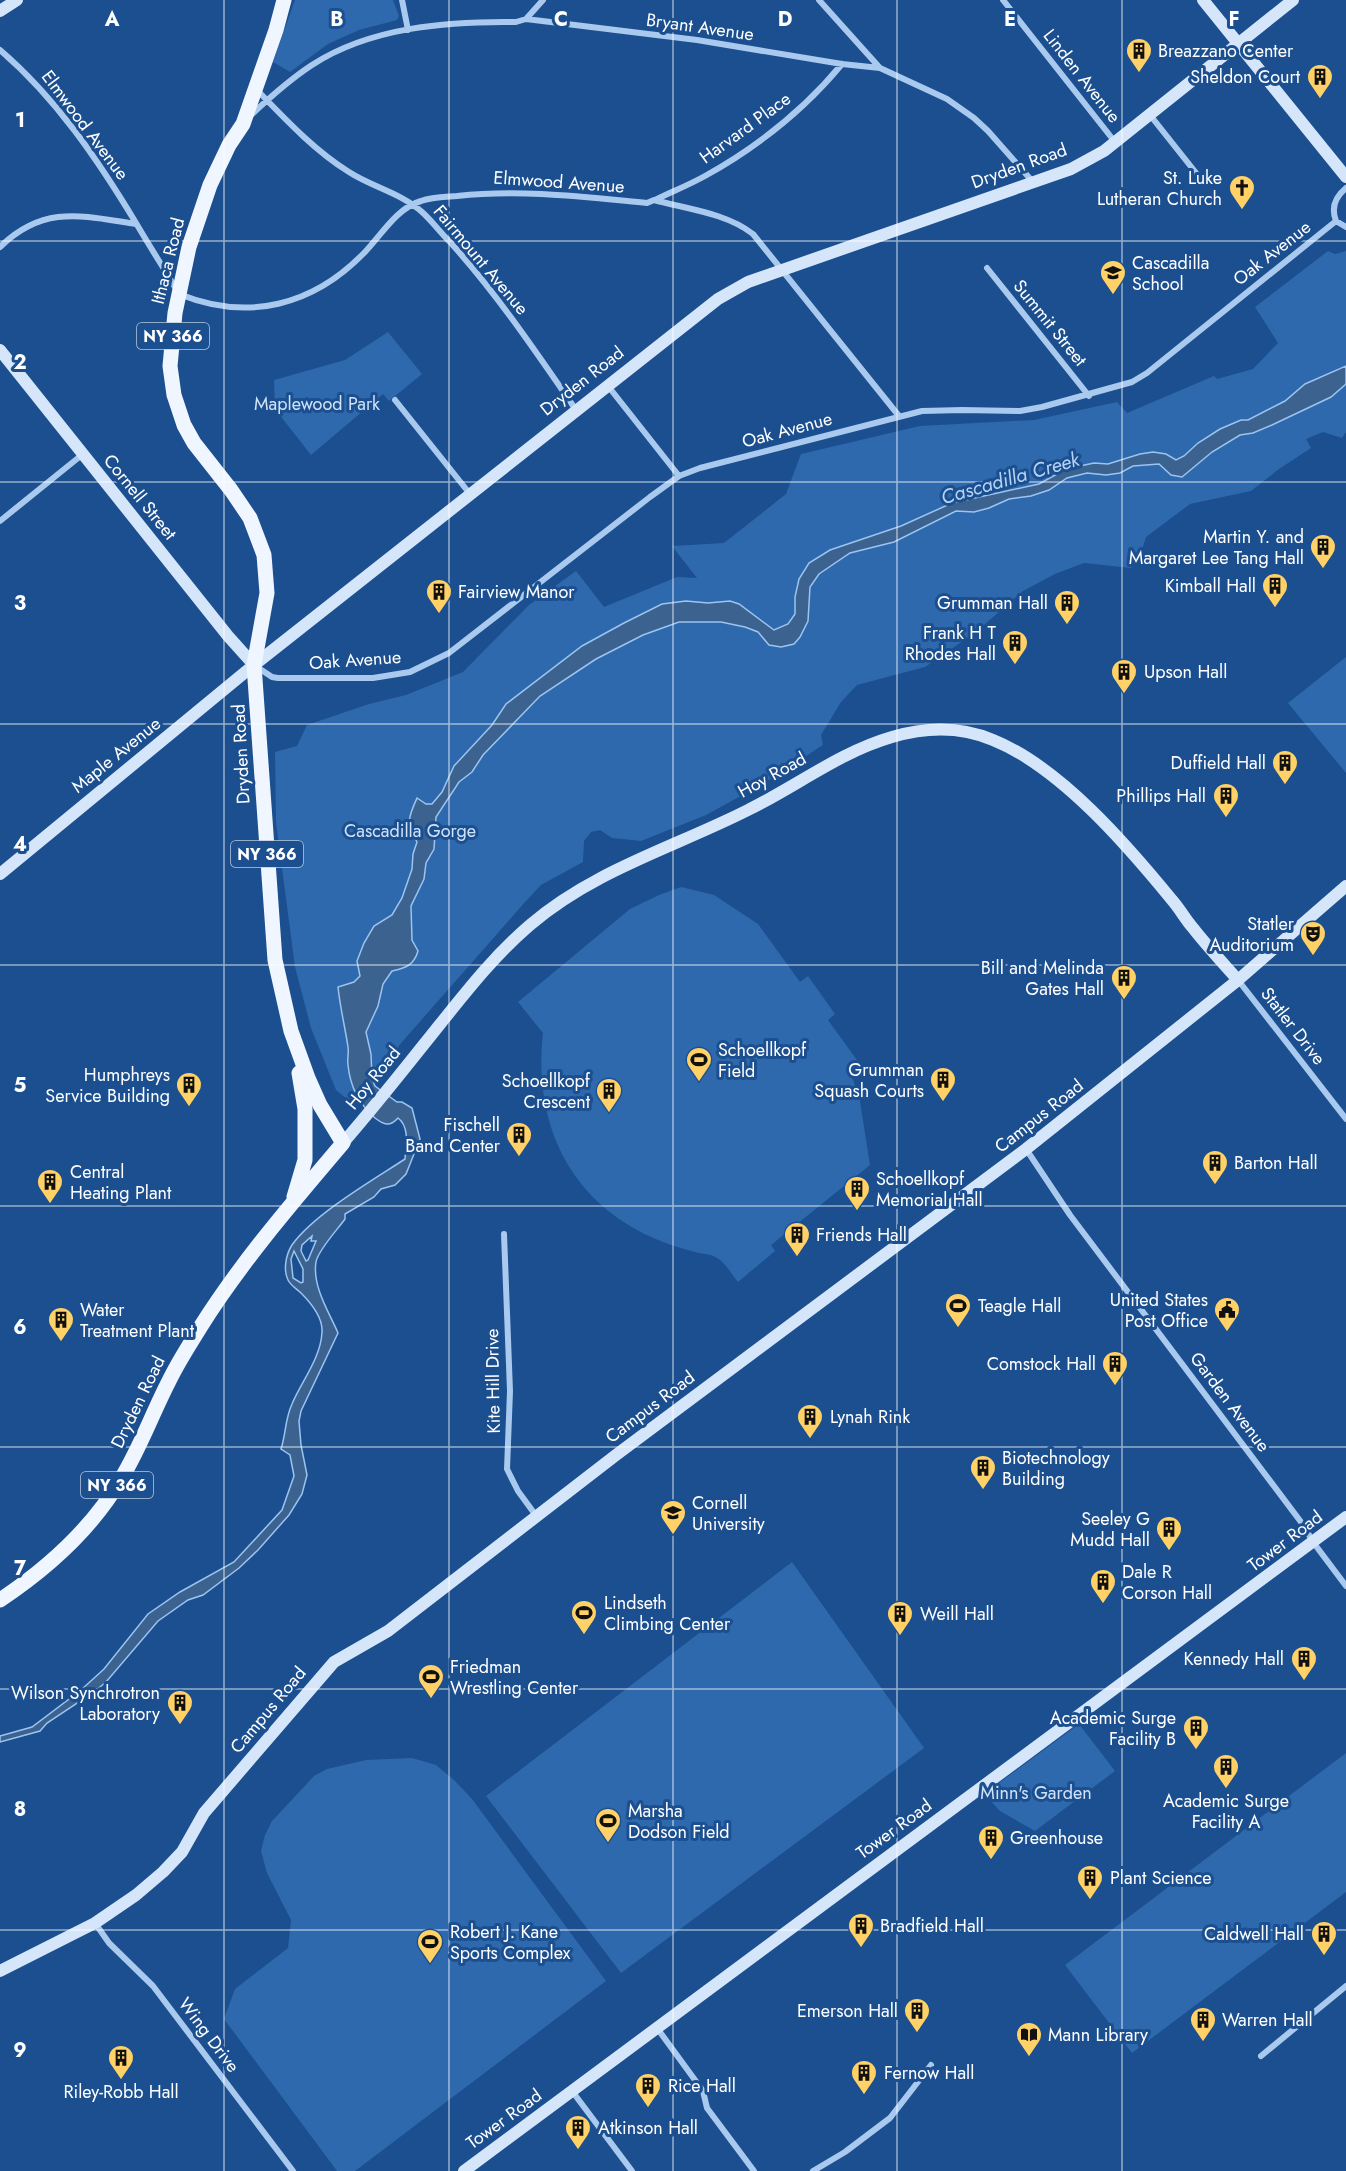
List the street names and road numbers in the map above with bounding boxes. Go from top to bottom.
street label: Bryant Avenue [644,7,756,47]
street label: Linden Avenue [1037,24,1127,128]
street label: Elmwood Avenue [35,65,135,185]
street label: Harvard Place [694,86,796,170]
street label: Dryden Road [968,137,1070,195]
street label: Elmwood Avenue [493,164,625,200]
street label: Fairmount Avenue [427,199,535,321]
street label: Oak Avenue [1228,214,1316,292]
street label: Ithaca Road [145,215,191,307]
street label: Summit Street [1007,274,1093,372]
road number: NY 366 [137,323,209,349]
street label: Dryden Road [535,340,629,422]
street label: Oak Avenue [739,406,835,454]
street label: Cornell Street [97,449,183,546]
street label: Oak Avenue [308,644,402,676]
street label: Dryden Road [225,703,257,805]
street label: Maple Avenue [66,711,166,799]
street label: Hoy Road [733,746,811,804]
road number: NY 366 [231,841,303,867]
street label: Statler Drive [1254,982,1332,1070]
street label: Hoy Road [339,1041,407,1115]
street label: Campus Road [989,1073,1089,1159]
street label: Kite Hill Drive [479,1328,507,1434]
street label: Garden Avenue [1184,1347,1276,1457]
street label: Dryden Road [104,1351,172,1453]
street label: Campus Road [600,1365,700,1449]
road number: NY 366 [81,1472,153,1498]
street label: Tower Road [1242,1504,1328,1578]
street label: Campus Road [224,1661,312,1759]
street label: Tower Road [851,1793,937,1865]
street label: Wing Drive [172,1992,246,2078]
street label: Tower Road [461,2083,547,2155]

